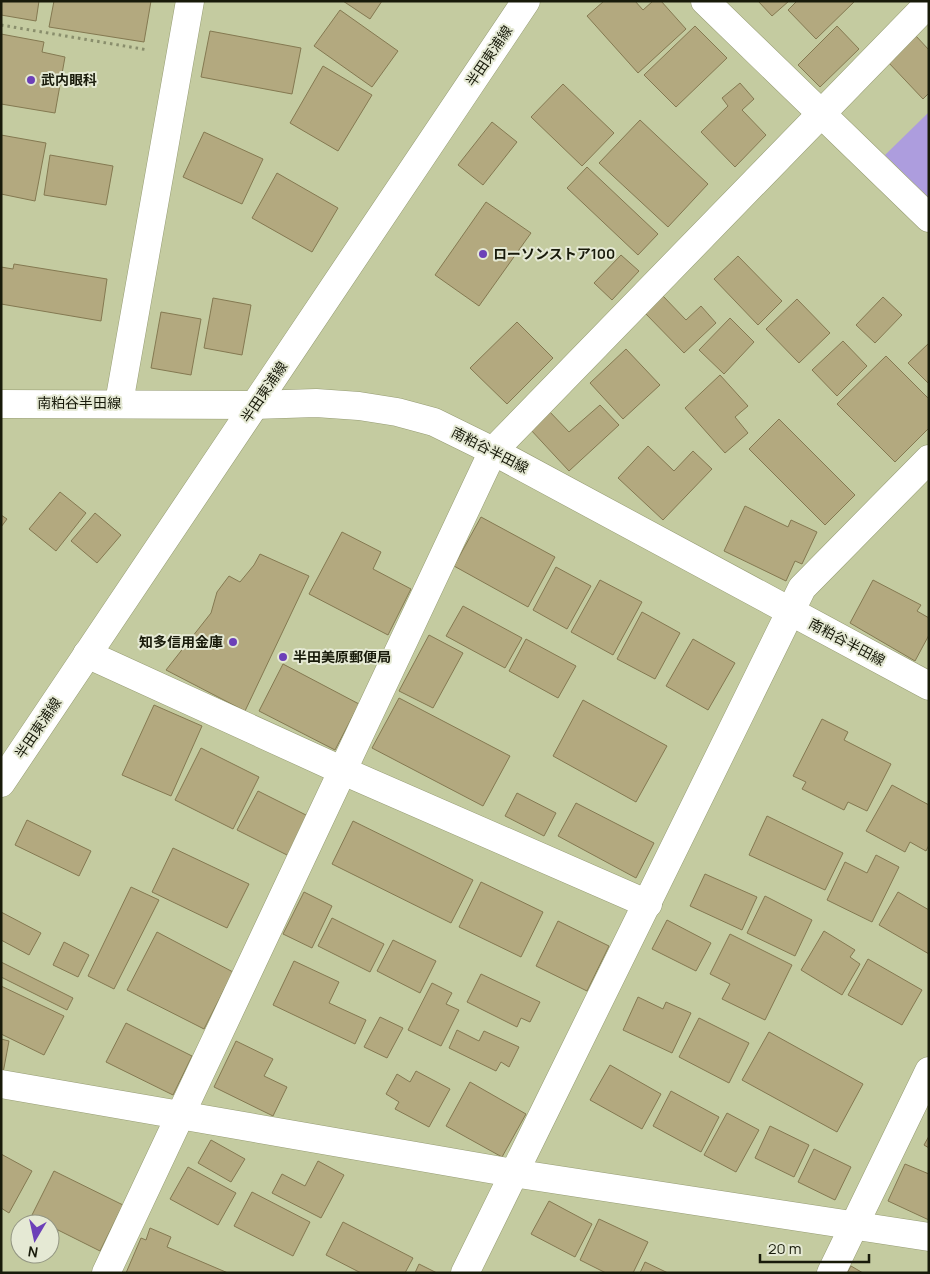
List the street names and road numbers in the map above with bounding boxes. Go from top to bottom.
street label: 半田東浦線 [461,21,516,90]
street label: 半田東浦線 [236,357,291,426]
street label: 南粕谷半田線 [37,393,121,412]
street label: 南粕谷半田線 [448,422,532,477]
street label: 南粕谷半田線 [806,613,889,670]
street label: 半田東浦線 [10,693,65,762]

